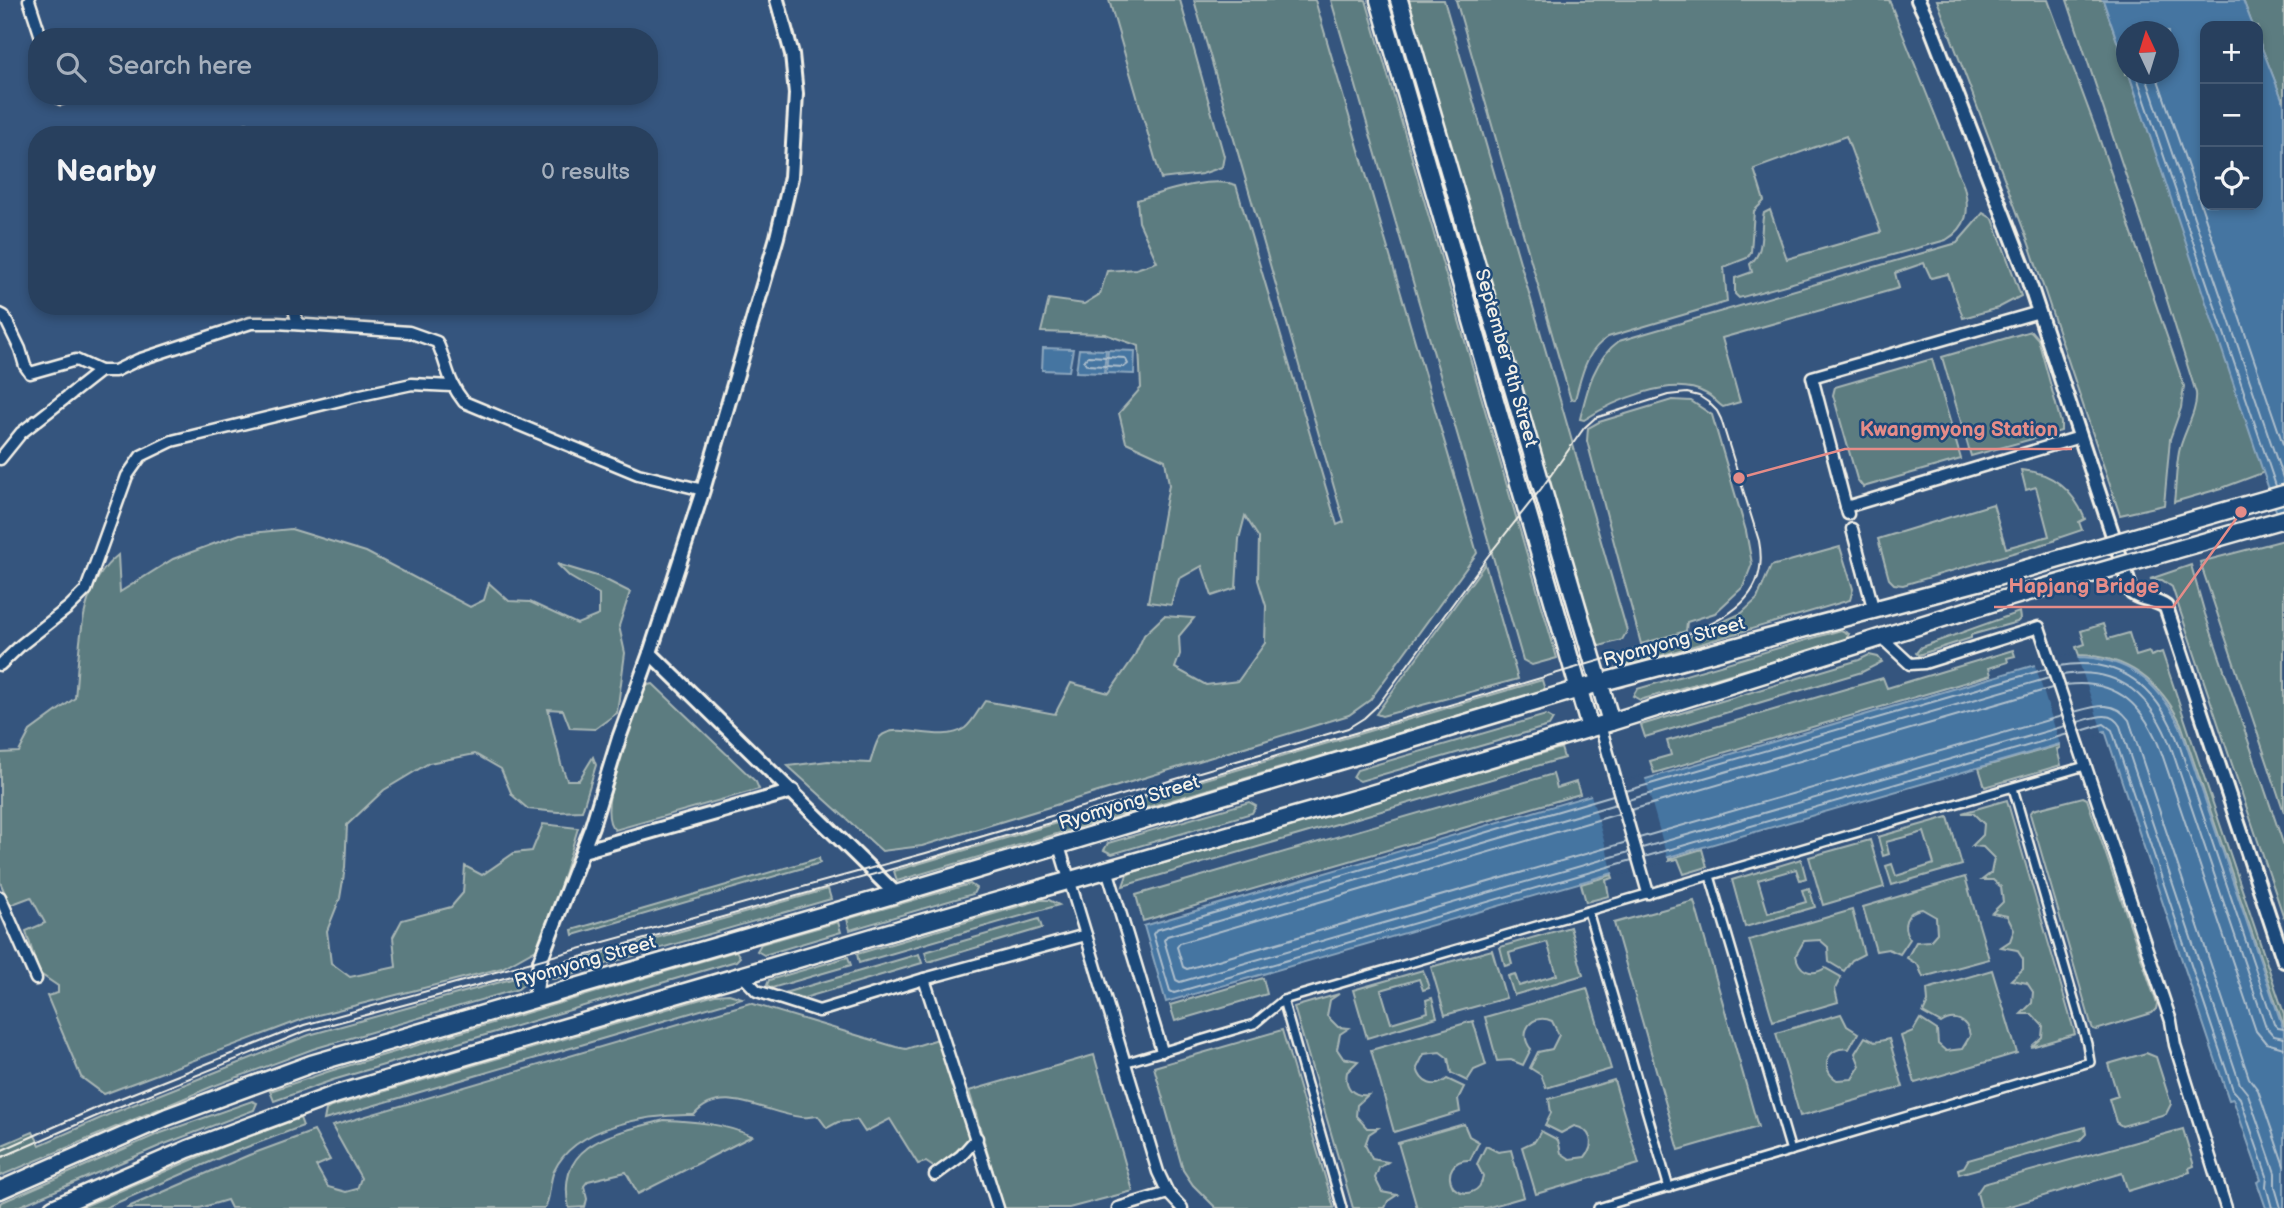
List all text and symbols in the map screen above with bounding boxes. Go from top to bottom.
north arrow [2116,21,2179,84]
map controls [2200,21,2263,210]
button: + [2200,21,2263,84]
search box [28,28,658,105]
icon: search [52,48,90,86]
text: Search here [108,51,252,82]
button: − [2200,84,2263,147]
button: locate [2200,147,2263,210]
text: Nearby [56,154,156,190]
text: 0 results [541,158,630,186]
street label: September 9th Street [1470,266,1542,450]
callout: Kwangmyong Station [1845,407,2072,449]
text: Kwangmyong Station [1860,417,2058,442]
callout: Hapjang Bridge [1994,565,2173,607]
text: Hapjang Bridge [2009,574,2159,599]
street label: Ryomyong Street [1601,612,1748,672]
street label: Ryomyong Street [1056,771,1202,835]
street label: Ryomyong Street [512,931,658,993]

